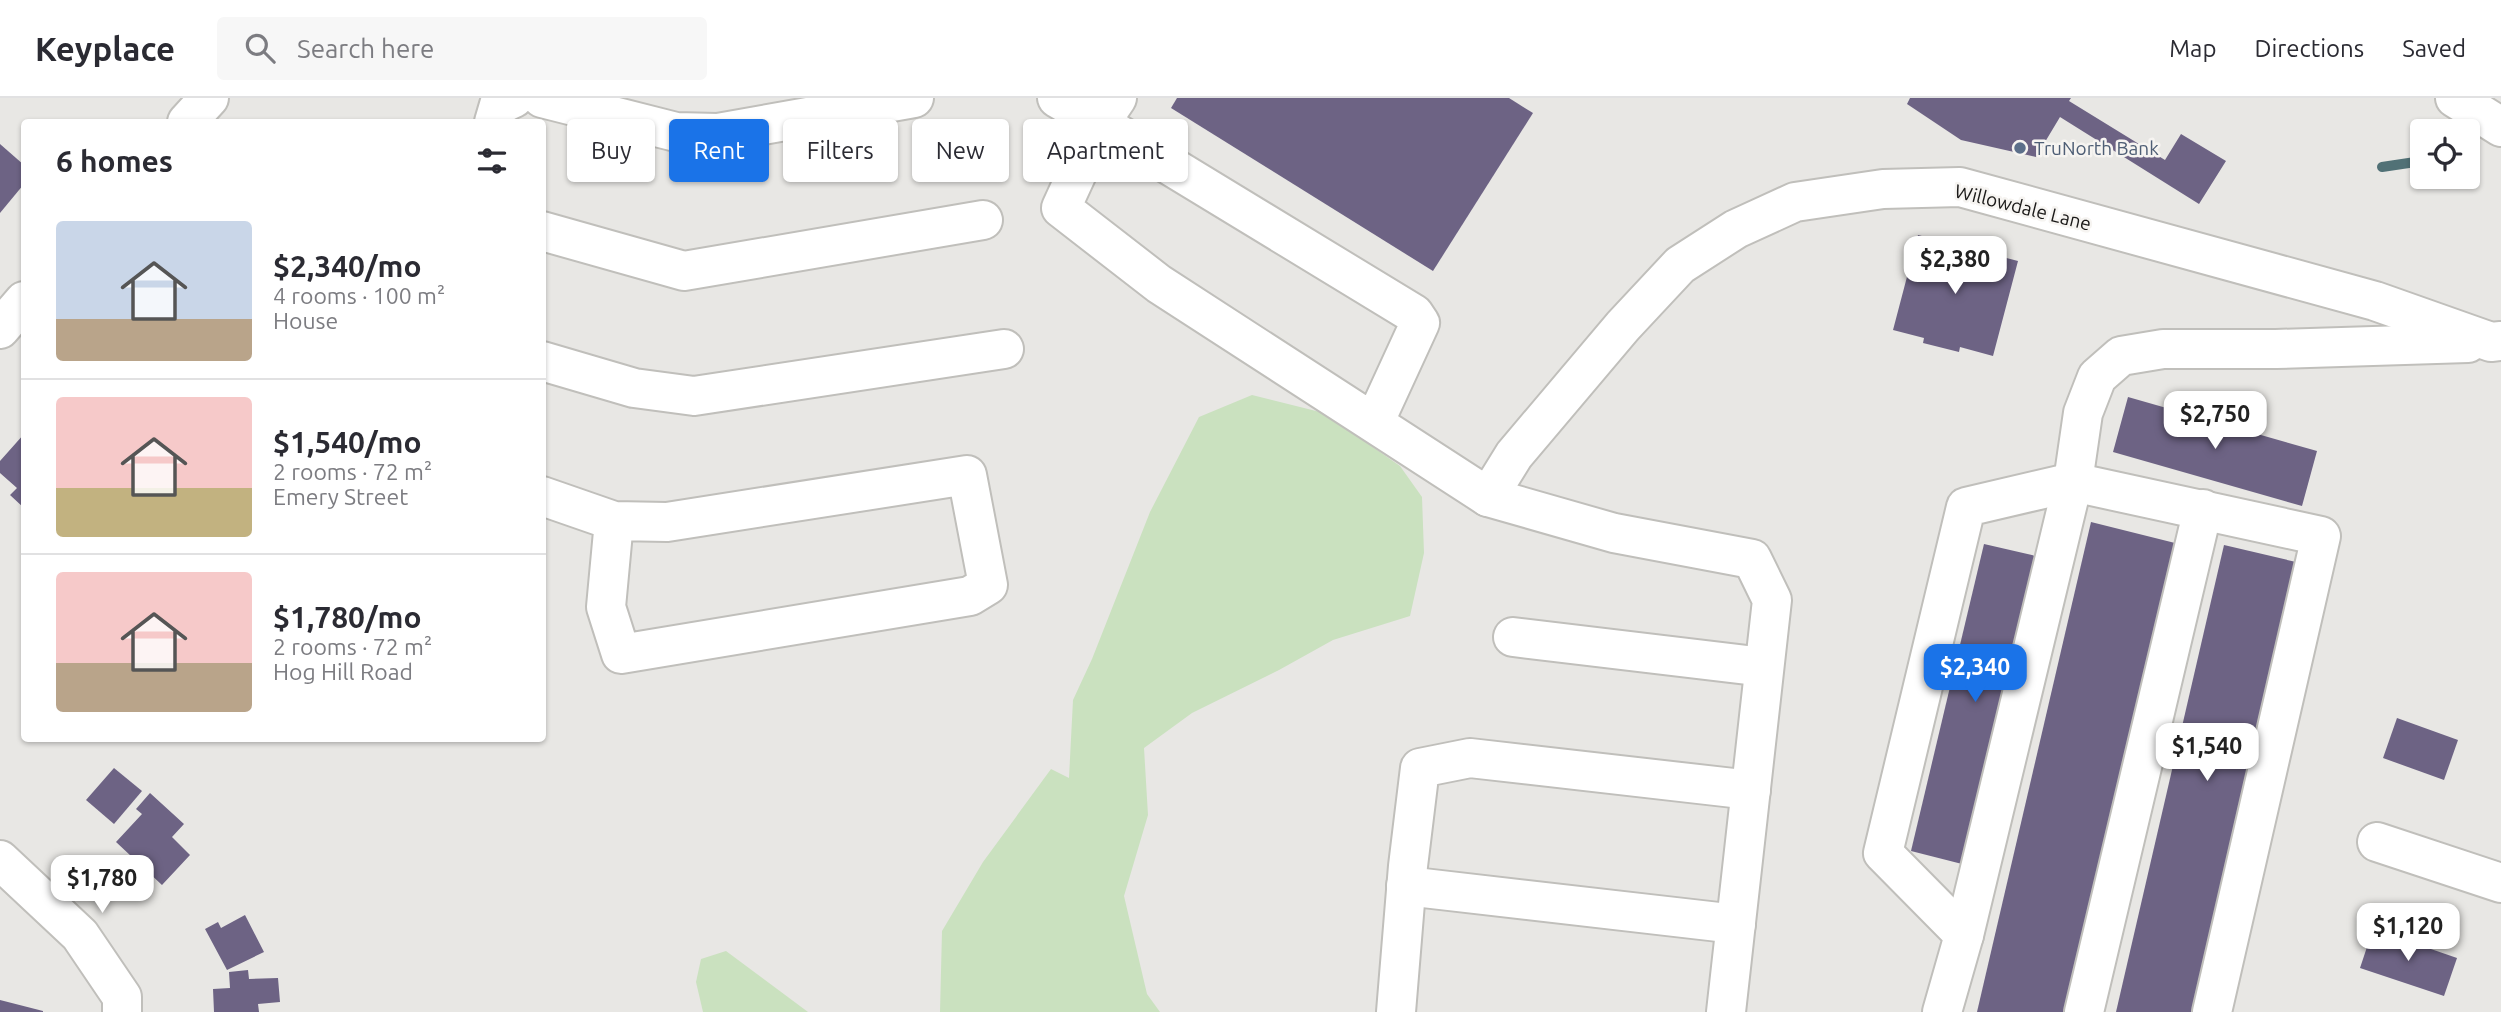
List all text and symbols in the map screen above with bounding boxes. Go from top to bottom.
search box [217,17,707,80]
icon: search [241,29,279,67]
text: Keyplace [35,30,175,67]
text: Search here [297,34,434,63]
text: Map [2169,35,2216,62]
text: Directions [2254,35,2364,62]
text: Saved [2402,35,2466,62]
chip: Buy [567,119,655,182]
chip: Rent [669,119,769,182]
chip: Filters [783,119,898,182]
chip: New [912,119,1009,182]
chip: Apartment [1023,119,1188,182]
map controls [2410,119,2480,189]
button: locate [2410,119,2480,189]
place label: TruNorth Bank [2034,137,2159,159]
marker: TruNorth Bank [2012,140,2028,156]
icon: filters [473,142,511,180]
text: 6 homes [56,144,173,178]
street label: Willowdale Lane [1952,179,2094,235]
pin: $2,380 [1898,236,2012,296]
text: $2,380 [1920,246,1990,271]
icon: home [112,249,196,333]
text: $2,340/mo [273,249,422,283]
text: 4 rooms · 100 m² [273,283,445,308]
text: House [273,308,338,333]
pin: $2,750 [2158,392,2272,451]
text: $2,750 [2180,401,2250,426]
icon: home [112,425,196,509]
text: $1,540/mo [273,425,422,459]
text: 2 rooms · 72 m² [273,459,432,484]
text: Emery Street [273,484,408,509]
icon: home [112,600,196,684]
text: $1,780/mo [273,600,422,634]
text: 2 rooms · 72 m² [273,634,432,659]
pin: $2,340 [1918,644,2032,704]
text: $2,340 [1940,654,2010,679]
text: Hog Hill Road [273,659,413,684]
pin: $1,540 [2150,724,2264,783]
text: $1,540 [2172,733,2242,758]
pin: $1,780 [45,856,159,915]
text: $1,780 [67,865,137,890]
pin: $1,120 [2351,904,2465,963]
text: $1,120 [2373,913,2443,938]

